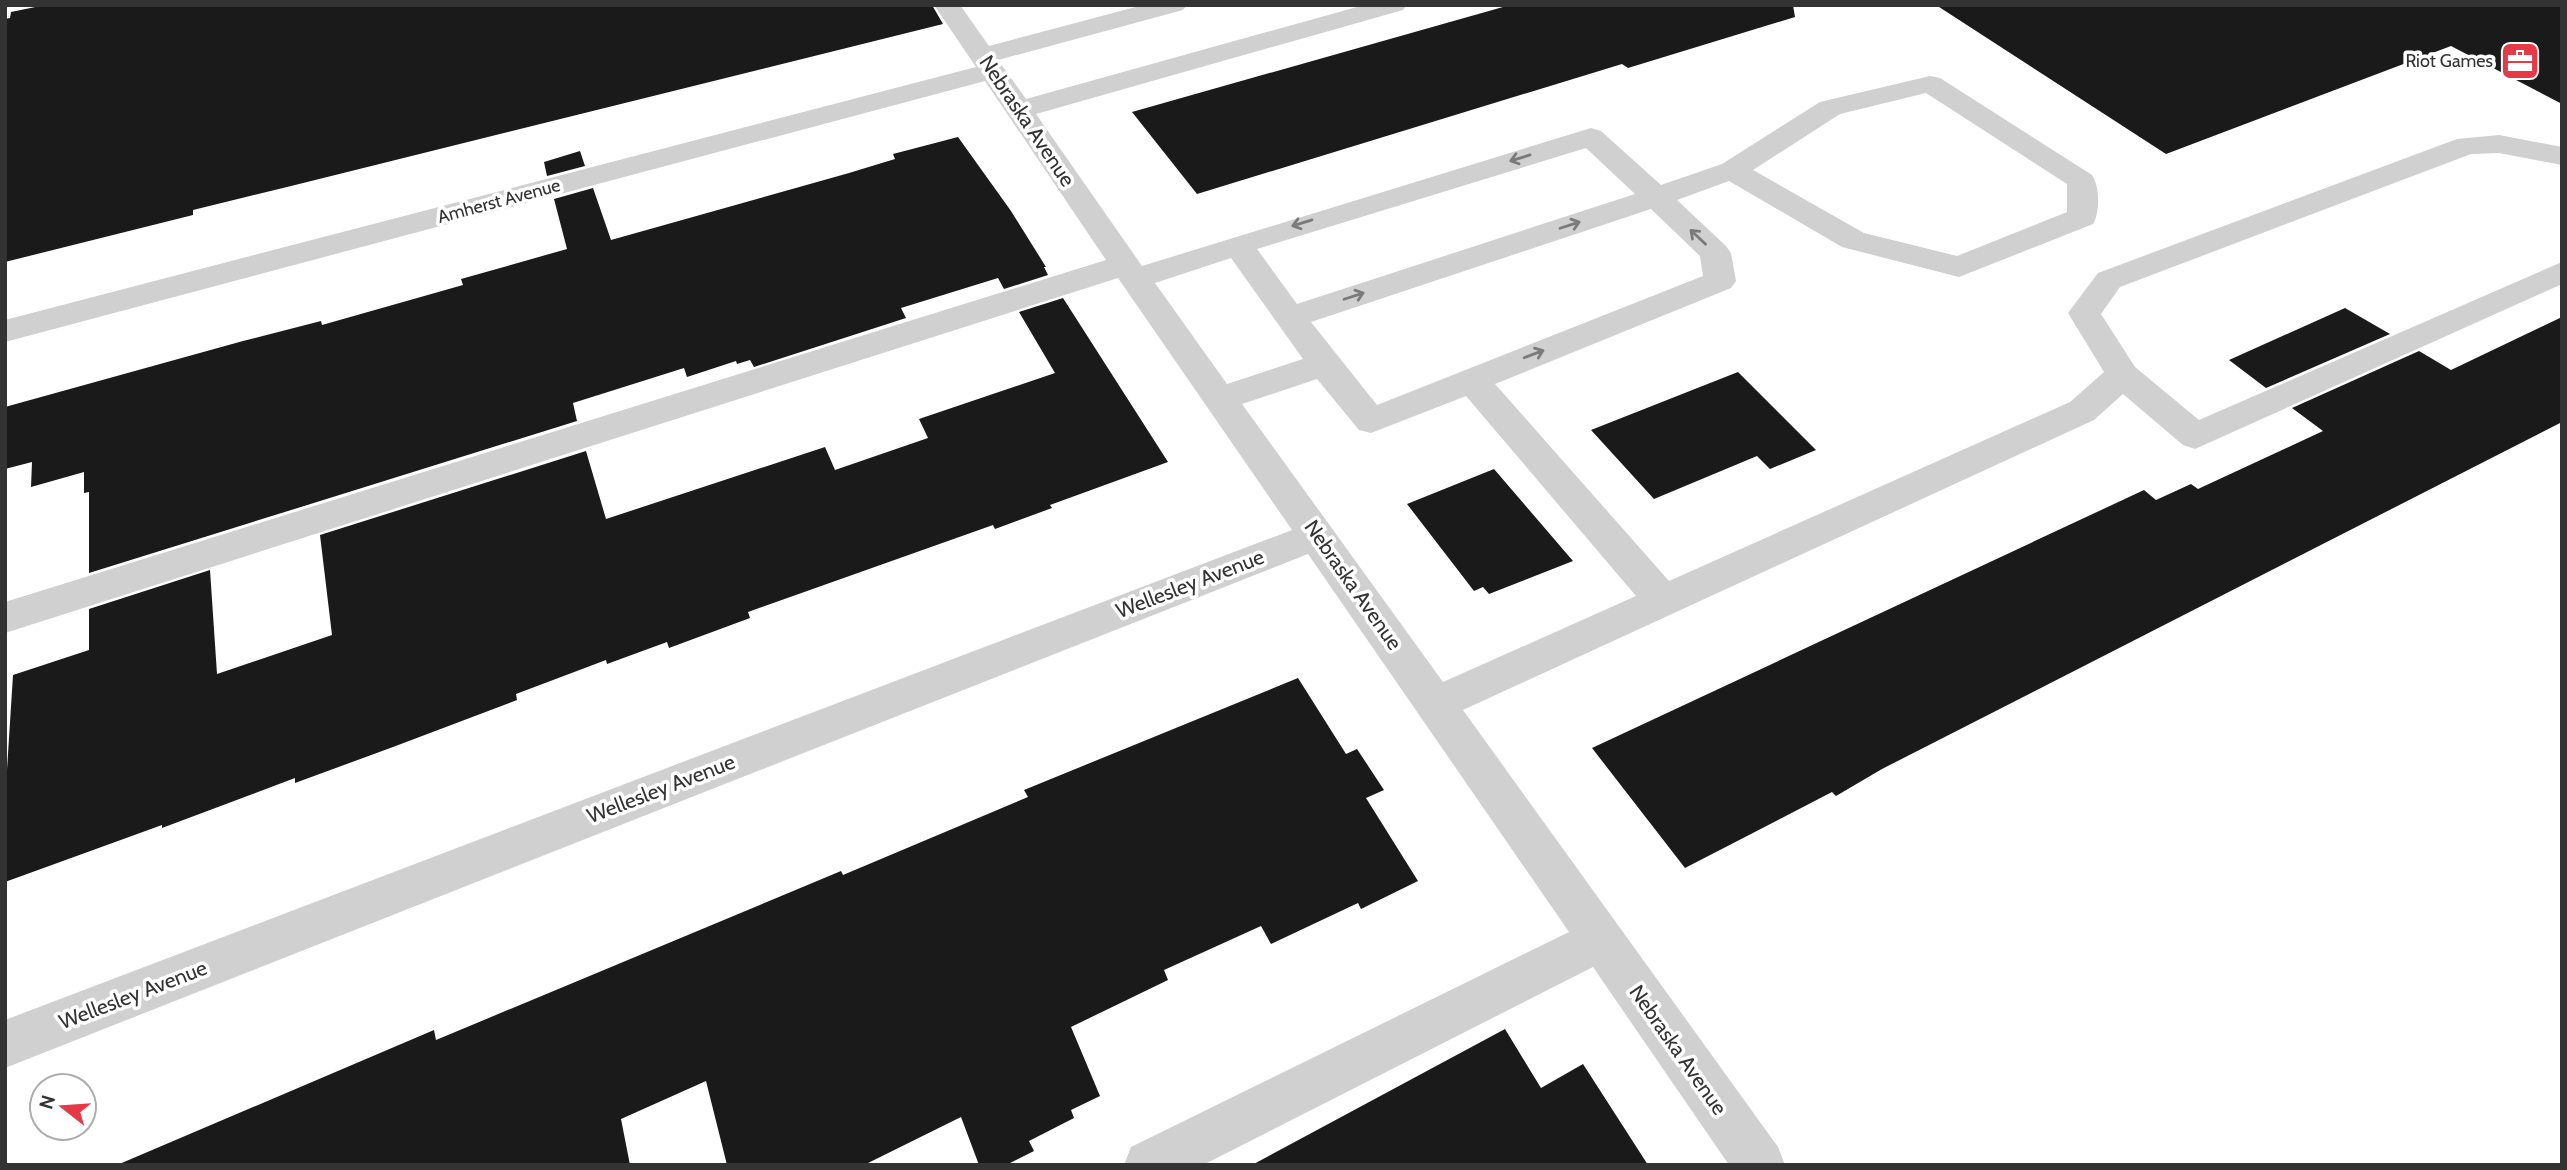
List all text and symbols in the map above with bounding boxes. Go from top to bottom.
office icon: Riot Games [2499,40,2541,82]
street label: Nebraska Avenue [974,50,1081,191]
place label: Riot Games [2405,50,2493,72]
one-way arrow [1510,152,1532,165]
street label: Amherst Avenue [435,174,563,228]
one-way arrow [1292,218,1314,231]
one-way arrow [1559,218,1581,231]
one-way arrow [1690,228,1707,245]
one-way arrow [1343,289,1365,302]
one-way arrow [1523,347,1545,360]
street label: Nebraska Avenue [1299,515,1408,655]
street label: Wellesley Avenue [1112,544,1268,623]
street label: Wellesley Avenue [583,749,739,828]
street label: Wellesley Avenue [55,955,211,1034]
street label: Nebraska Avenue [1624,980,1733,1120]
north arrow [28,1072,98,1142]
text: N [34,1092,60,1112]

